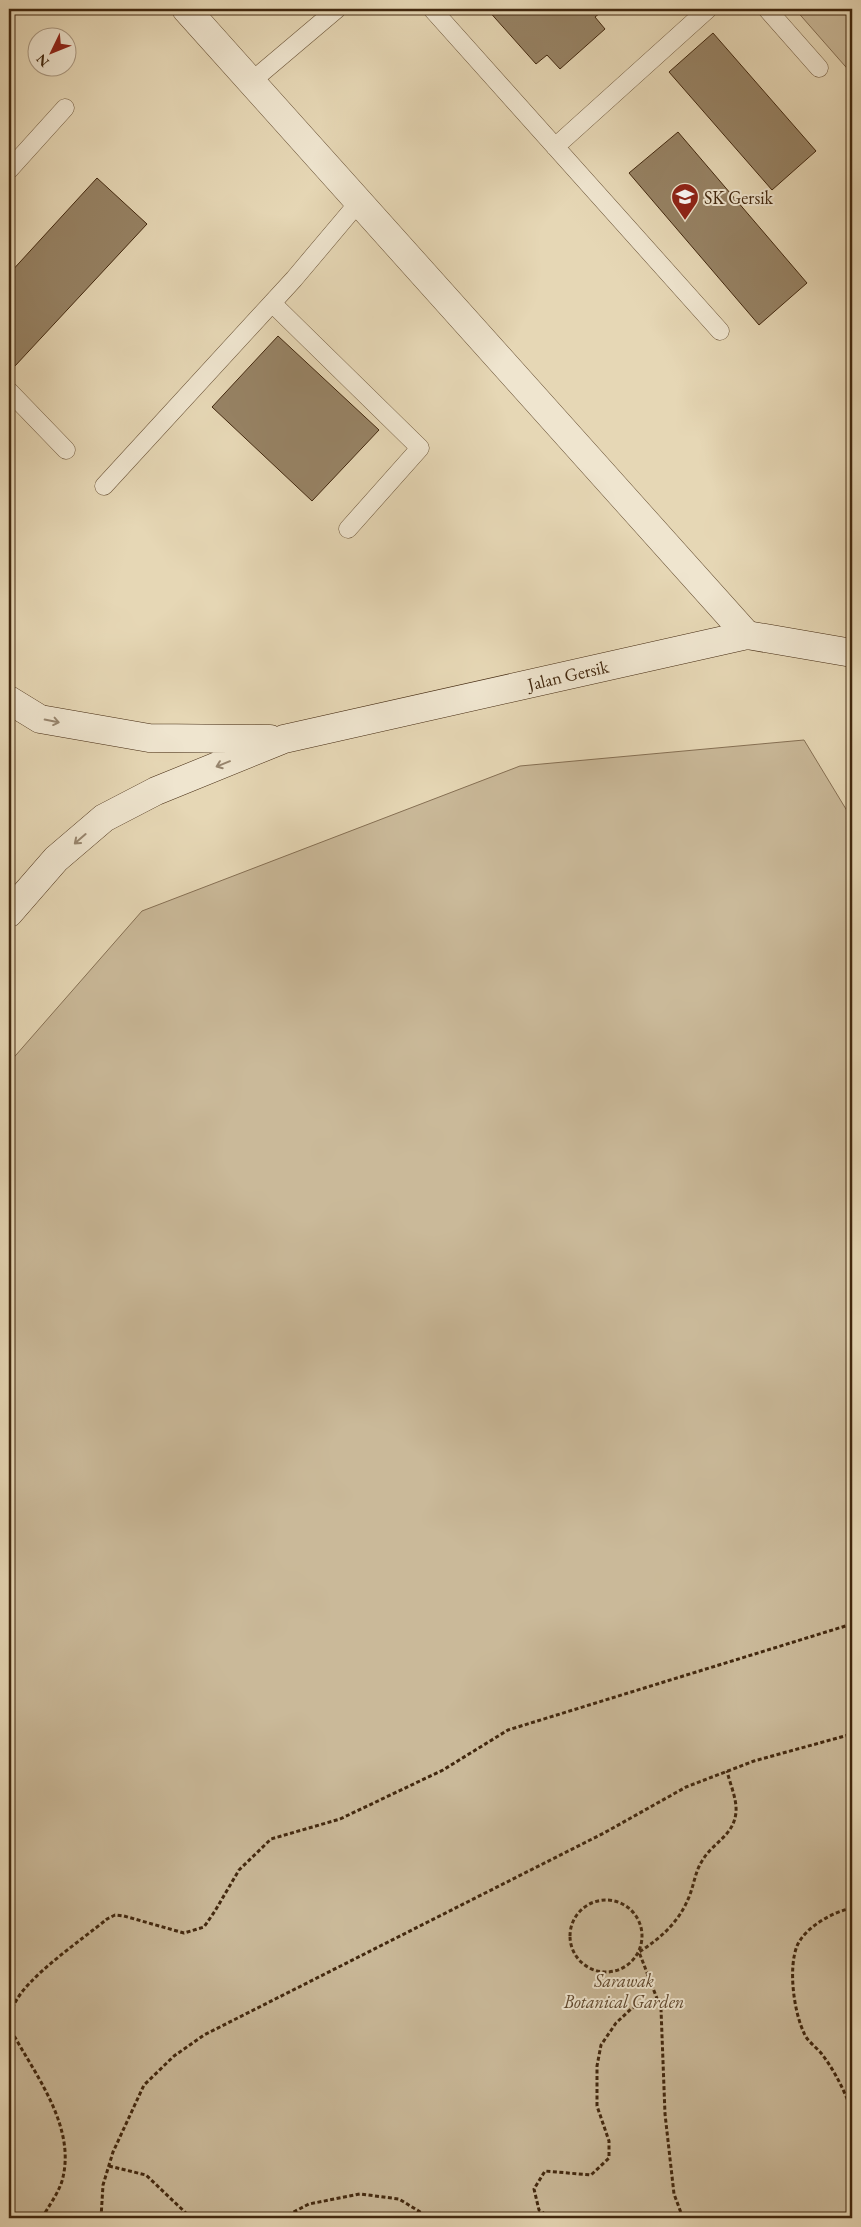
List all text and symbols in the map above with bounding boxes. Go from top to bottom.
north arrow [28,28,78,78]
text: N [32,50,53,71]
school or university icon: SK Gersik [670,182,700,221]
place label: SK Gersik [704,186,774,209]
street label: Jalan Gersik [523,654,611,696]
one-way arrow [44,717,60,727]
one-way arrow [216,760,231,769]
one-way arrow [73,833,86,844]
park label: Sarawak Botanical Garden [563,1969,684,2013]

